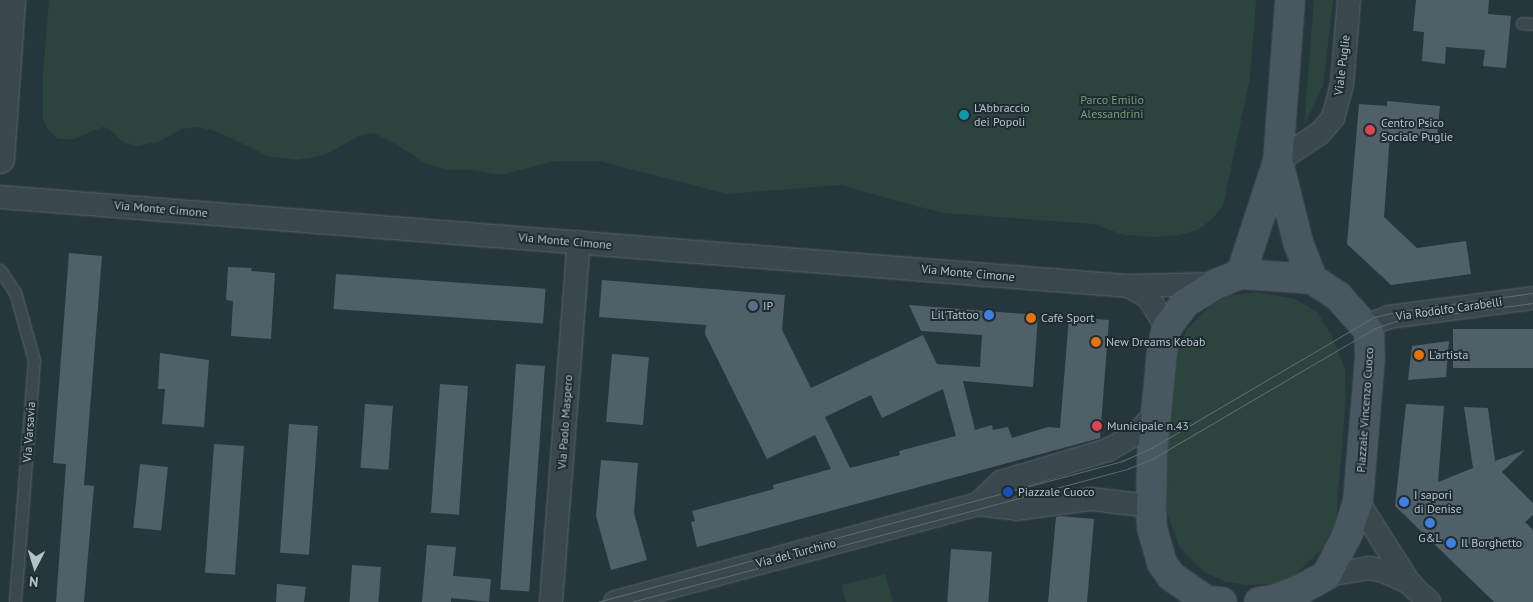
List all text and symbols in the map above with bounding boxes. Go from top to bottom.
street label: Viale Puglie [1331,34,1353,96]
park label: Parco Emilio Alessandrini [1080,93,1144,121]
place label: L’Abbraccio dei Popoli [974,101,1030,129]
marker: L’Abbraccio dei Popoli [958,109,970,121]
place label: Centro Psico Sociale Puglie [1381,116,1453,144]
marker: Centro Psico Sociale Puglie [1363,123,1377,137]
street label: Via Monte Cimone [114,198,208,220]
street label: Via Monte Cimone [518,230,612,252]
street label: Via Monte Cimone [921,262,1015,284]
street label: Via Rodolfo Carabelli [1395,294,1503,324]
place label: IP [763,299,773,313]
marker: IP [747,300,759,312]
place label: Lil'Tattoo [931,308,979,322]
marker: Lil'Tattoo [983,309,995,321]
place label: Cafè Sport [1041,311,1094,325]
marker: Cafè Sport [1025,312,1037,324]
place label: New Dreams Kebab [1106,335,1206,349]
marker: New Dreams Kebab [1090,336,1102,348]
street label: Piazzale Vincenzo Cuoco [1353,347,1377,473]
place label: L'artista [1429,348,1468,362]
marker: L'artista [1413,349,1425,361]
street label: Via Paolo Maspero [555,374,575,470]
street label: Via Varsavia [20,401,38,463]
place label: Municipale n.43 [1107,419,1189,433]
marker: Municipale n.43 [1091,420,1103,432]
place label: Piazzale Cuoco [1018,485,1094,499]
marker: Piazzale Cuoco [1002,486,1014,498]
place label: I sapori di Denise [1414,488,1462,516]
marker: I sapori di Denise [1398,496,1410,508]
marker: G&L [1424,517,1436,529]
place label: G&L [1418,531,1442,545]
street label: Via del Turchino [754,535,838,571]
place label: Il Borghetto [1461,536,1522,550]
marker: Il Borghetto [1445,537,1457,549]
north arrow [10,542,60,592]
text: N [28,573,39,591]

